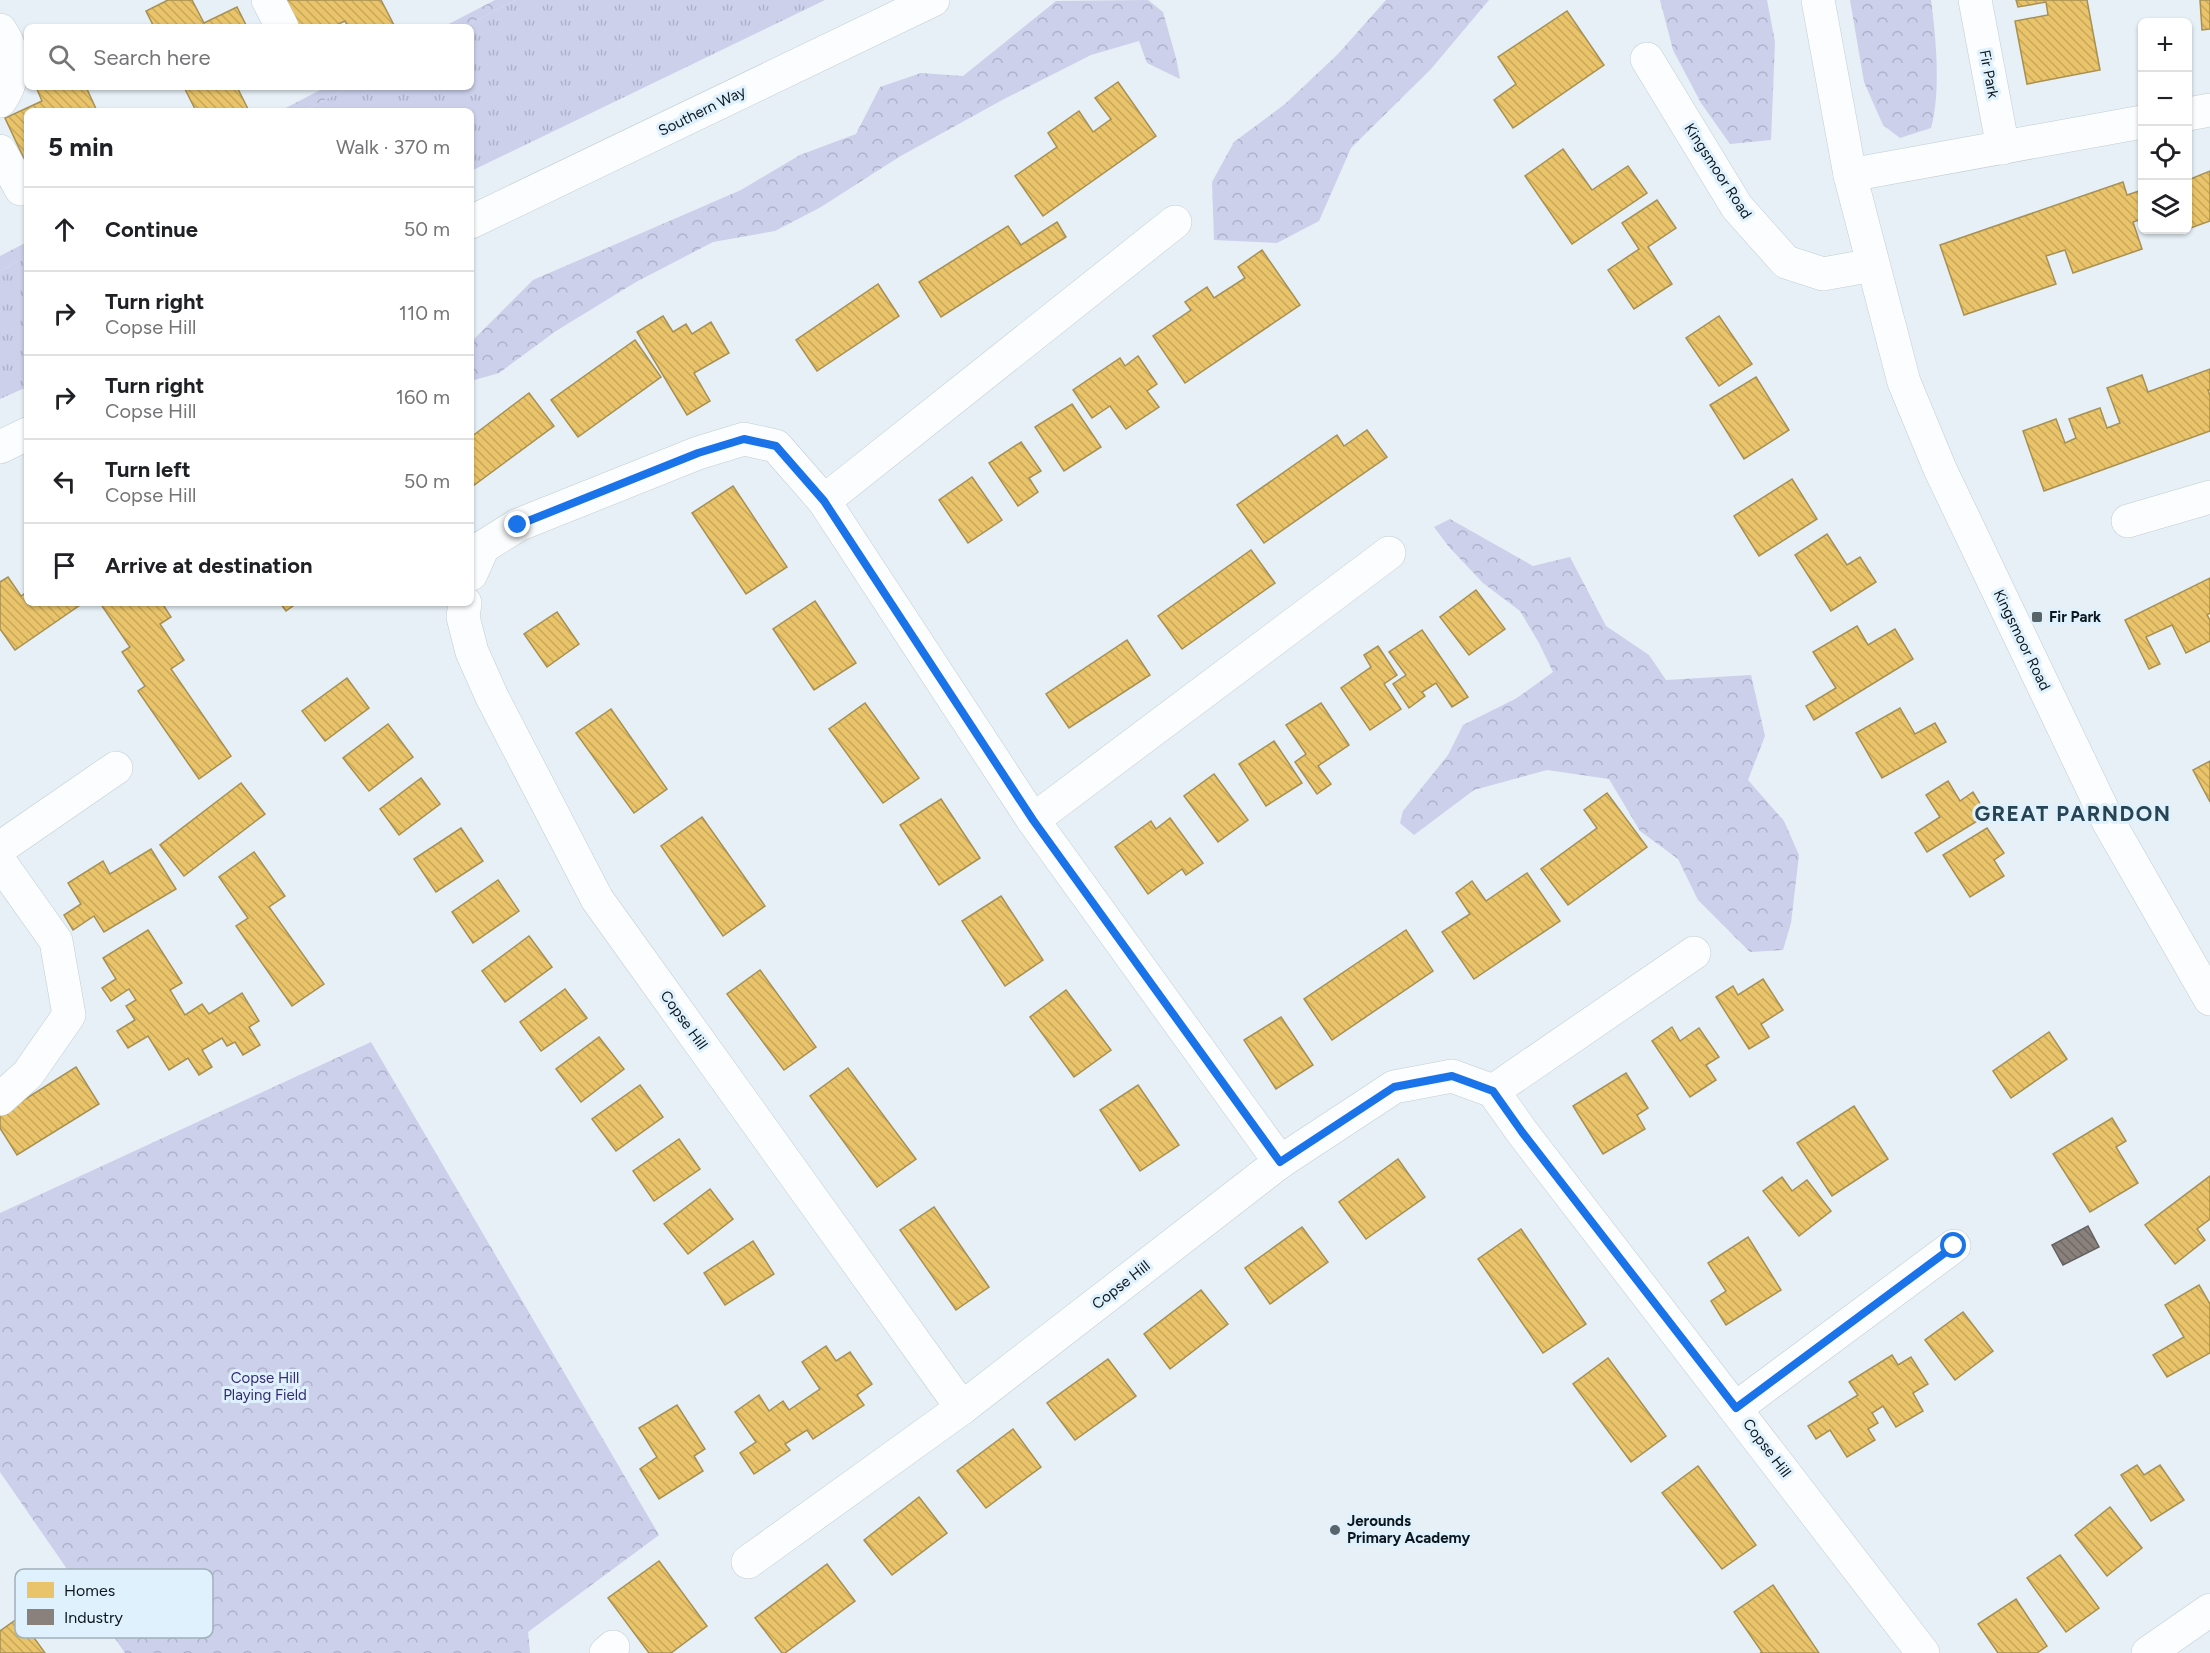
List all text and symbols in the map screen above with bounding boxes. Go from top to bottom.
map controls [2138,18,2192,234]
button: + [2138,18,2192,72]
search box [24,24,474,90]
icon: search [45,41,78,74]
text: Search here [93,44,211,71]
street label: Fir Park [1975,48,2003,100]
button: − [2138,72,2192,126]
street label: Southern Way [655,82,749,140]
street label: Kingsmoor Road [1680,120,1756,222]
button: locate [2138,126,2192,180]
text: 5 min [48,131,114,163]
text: Walk · 370 m [336,135,450,159]
button: layers [2138,180,2192,234]
icon: ahead [48,213,81,246]
text: Continue [105,216,198,243]
text: 50 m [404,217,450,241]
text: Turn right [105,288,204,315]
icon: right [48,297,81,330]
text: 110 m [399,301,450,325]
text: Copse Hill [105,315,196,339]
text: Turn right [105,372,204,399]
icon: right [48,381,81,414]
text: 160 m [396,385,450,409]
text: Copse Hill [105,399,196,423]
text: Turn left [105,456,191,483]
icon: left [48,465,81,498]
text: 50 m [404,469,450,493]
text: Copse Hill [105,483,196,507]
route end [504,511,530,537]
icon: arrive [48,549,81,582]
text: Arrive at destination [105,552,313,579]
street label: Kingsmoor Road [1990,586,2054,694]
place label: Fir Park [2049,608,2101,626]
marker: Fir Park [2030,610,2044,624]
district label: GREAT PARNDON [1974,801,2172,826]
street label: Copse Hill [657,987,711,1053]
route start [1940,1232,1966,1258]
street label: Copse Hill [1088,1257,1154,1313]
park label: Copse Hill Playing Field [223,1369,307,1404]
street label: Copse Hill [1739,1415,1795,1481]
place label: Jerounds Primary Academy [1347,1512,1470,1547]
marker: Jerounds Primary Academy [1328,1523,1342,1537]
legend [15,1569,213,1638]
text: Homes [64,1581,115,1600]
text: Industry [64,1608,123,1627]

